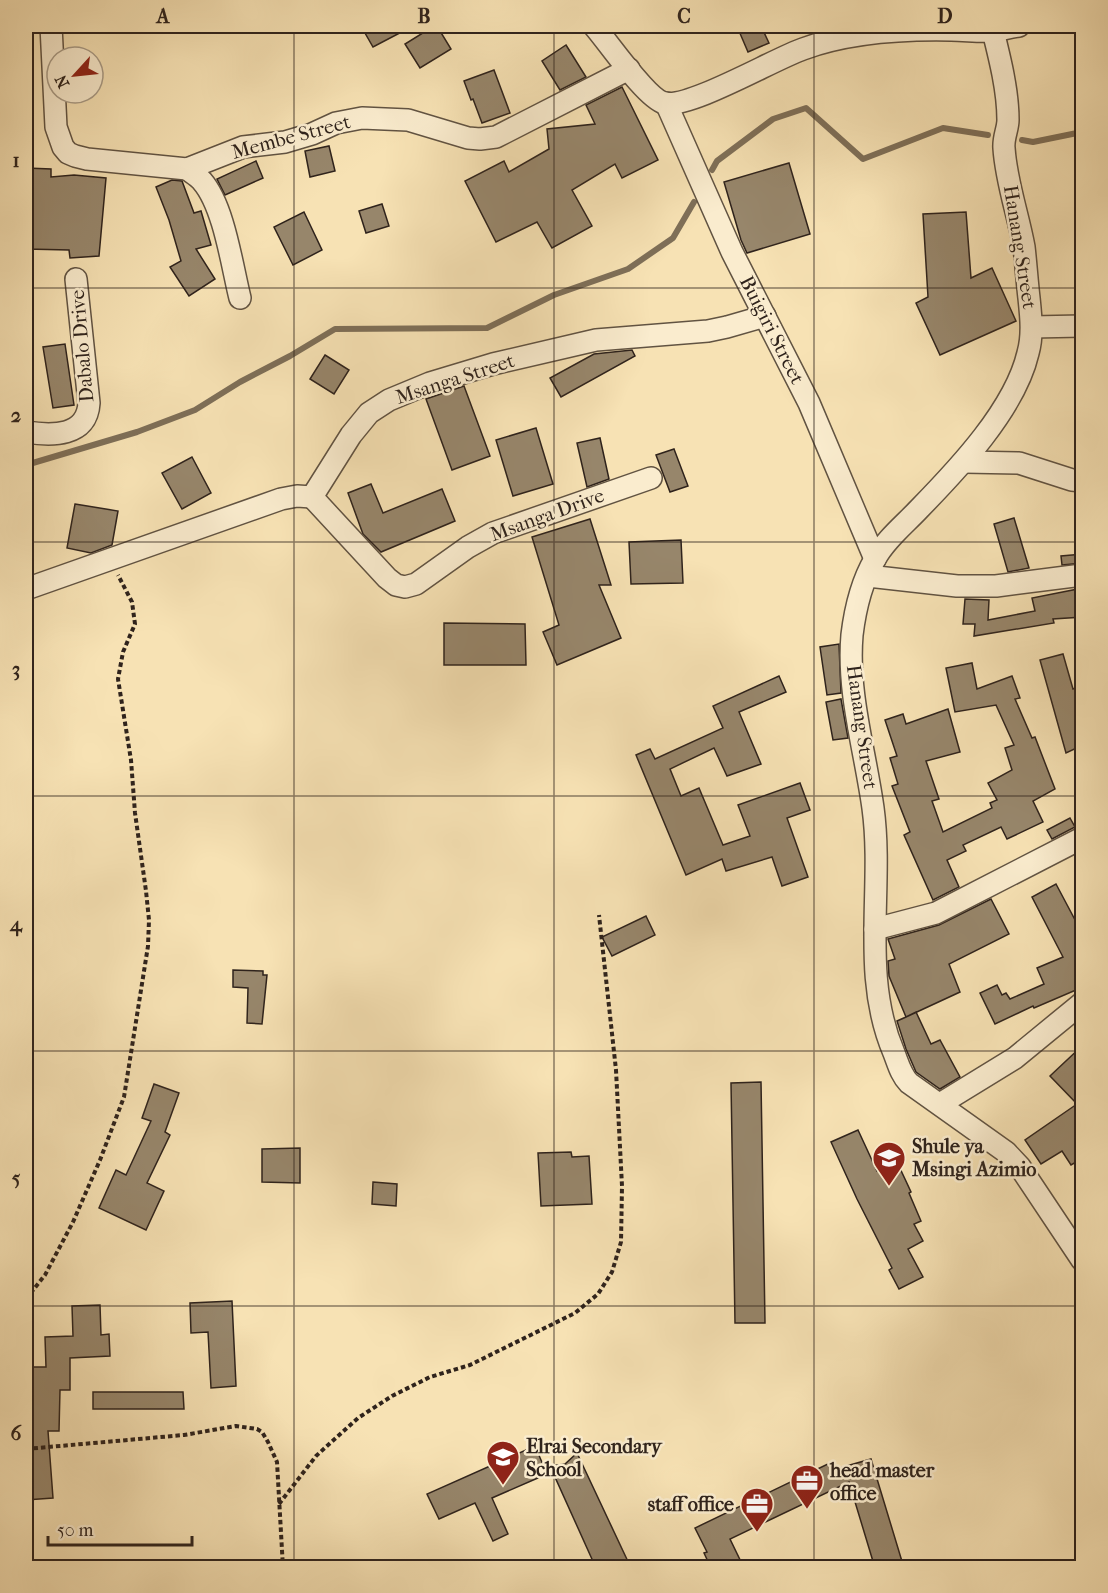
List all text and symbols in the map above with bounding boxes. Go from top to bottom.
text: A [155,5,171,28]
text: B [417,5,431,28]
text: C [677,5,691,28]
text: D [937,5,953,28]
north arrow [45,45,105,105]
text: N [50,71,73,91]
street label: Membe Street [229,110,353,164]
text: 1 [12,149,20,172]
street label: Hanang Street [999,183,1041,311]
street label: Buigiri Street [735,272,809,388]
street label: Dabalo Drive [66,289,98,403]
street label: Msanga Street [393,349,517,409]
text: 2 [11,404,21,427]
street label: Msanga Drive [487,484,607,546]
text: 3 [12,658,20,681]
street label: Hanang Street [842,663,882,791]
text: 4 [9,913,23,937]
place label: Shule ya Msingi Azimio [911,1135,1036,1181]
school or university icon: Shule ya Msingi Azimio [871,1140,907,1187]
text: 5 [12,1167,21,1190]
text: 6 [11,1422,23,1445]
place label: Elrai Secondary School [526,1435,663,1481]
school or university icon: Elrai Secondary School [485,1439,521,1486]
place label: head master office [829,1459,935,1505]
office icon: head master office [789,1463,825,1510]
office icon: staff office [739,1486,775,1533]
place label: staff office [648,1493,734,1516]
scale bar [48,1509,192,1547]
text: 50 m [57,1520,94,1541]

